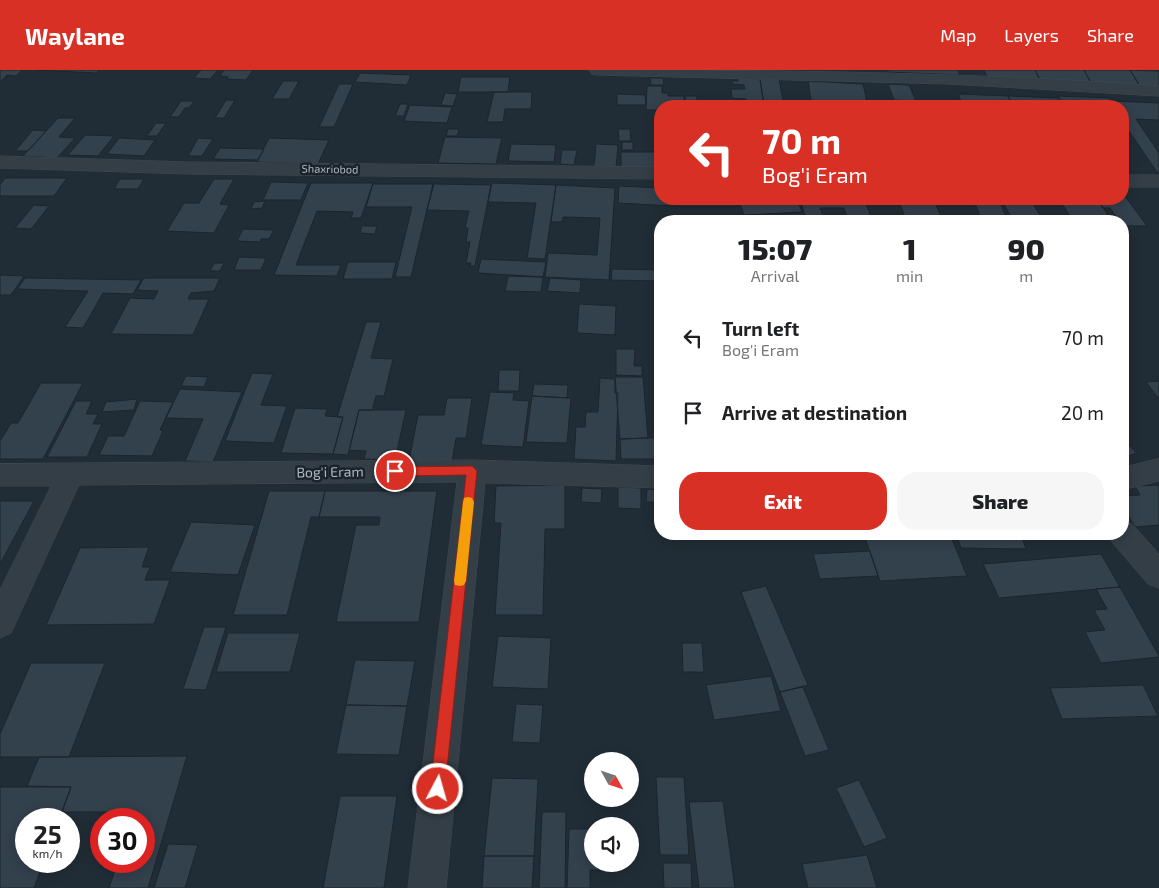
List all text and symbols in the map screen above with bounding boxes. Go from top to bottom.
text: Waylane [25,21,125,50]
text: Map [940,24,976,46]
text: Layers [1004,24,1059,46]
text: Share [1087,24,1134,46]
text: 70 m [762,119,841,161]
icon: left [679,120,744,185]
text: Bog'i Eram [762,161,868,187]
street label: Shaxriobod [302,162,358,175]
text: 15:07 [738,230,812,266]
text: 1 [903,230,917,266]
text: 90 [1007,230,1045,266]
text: Arrival [751,266,799,285]
text: min [896,266,923,285]
text: m [1019,266,1033,285]
text: Turn left [722,317,799,340]
icon: left [679,324,707,352]
text: 70 m [1062,326,1104,349]
text: Bog'i Eram [722,340,799,359]
icon: arrive [679,399,707,427]
text: Arrive at destination [722,401,907,424]
text: 20 m [1061,401,1104,424]
pin [374,450,416,492]
icon: arrive [381,457,409,485]
street label: Bog'i Eram [296,462,364,481]
button: Exit [679,472,887,530]
button: Share [897,472,1104,530]
north arrow [584,752,639,808]
map controls [584,752,639,872]
position arrow [411,762,463,814]
speed limit sign: 30 [90,808,155,873]
button: sound [584,817,639,872]
text: 25 [33,819,62,849]
text: km/h [33,846,62,860]

